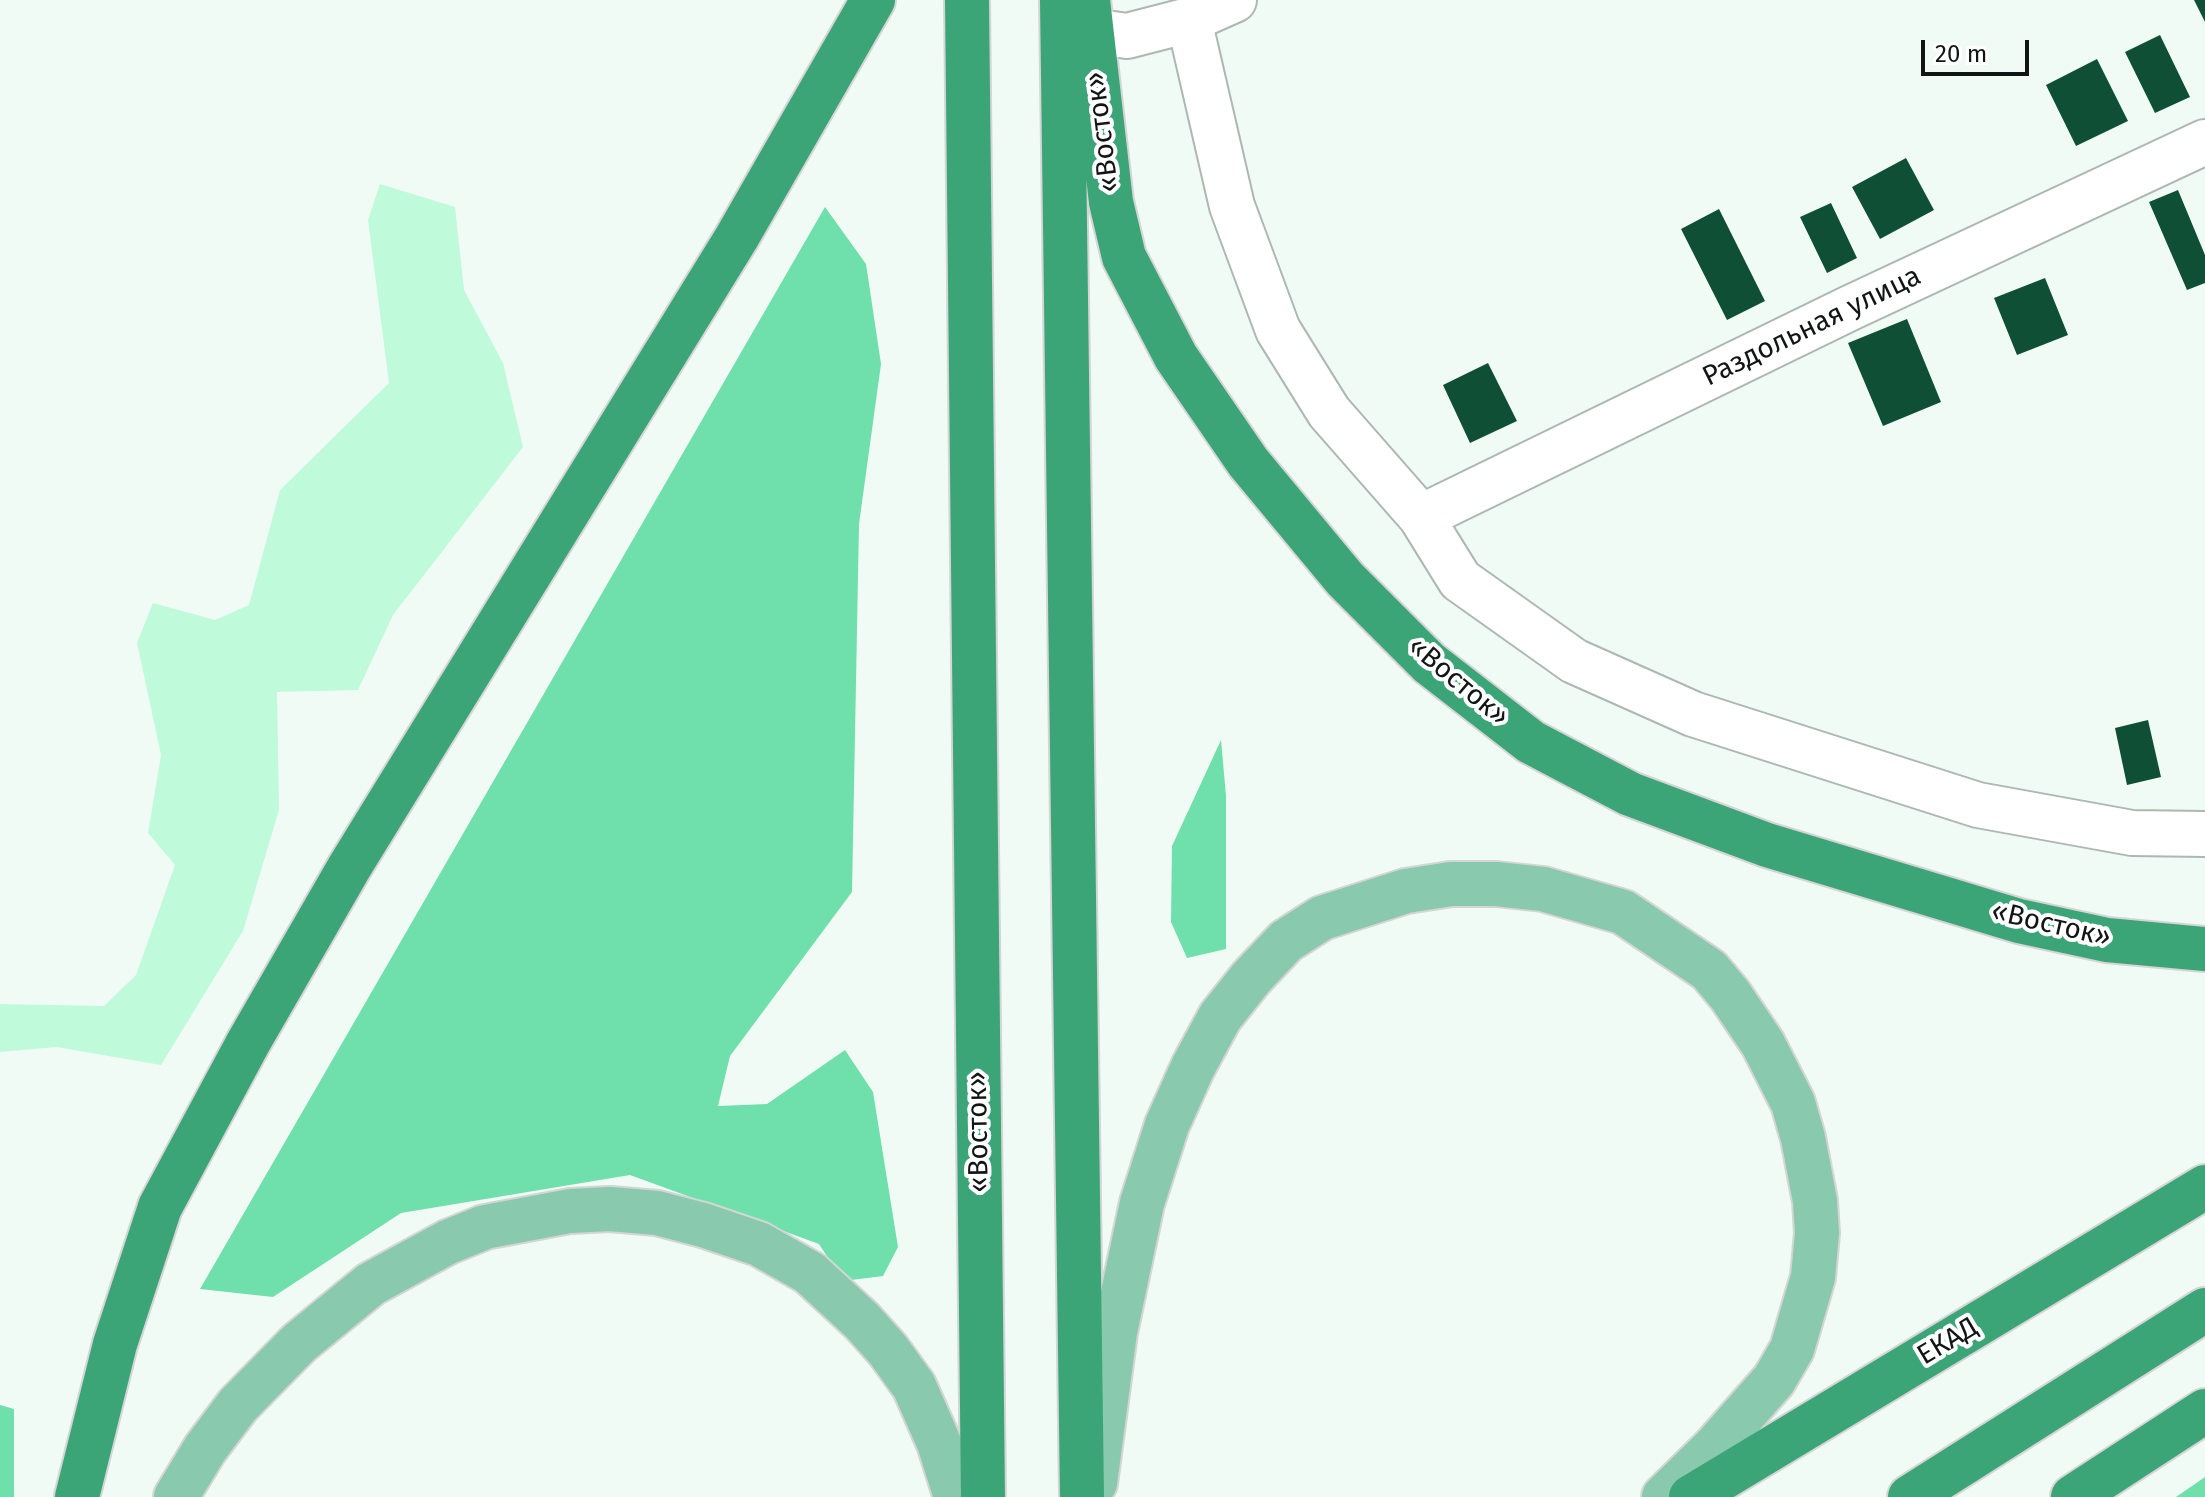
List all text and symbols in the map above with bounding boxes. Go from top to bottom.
scale bar [1925,24,2033,74]
text: 20 m [1935,40,1987,68]
street label: «Восток» [1079,70,1127,194]
street label: Раздольная улица [1697,260,1927,394]
street label: «Восток» [1401,630,1515,734]
street label: «Восток» [1988,895,2114,955]
street label: «Восток» [961,1071,997,1193]
street label: ЕКАД [1912,1311,1984,1373]

